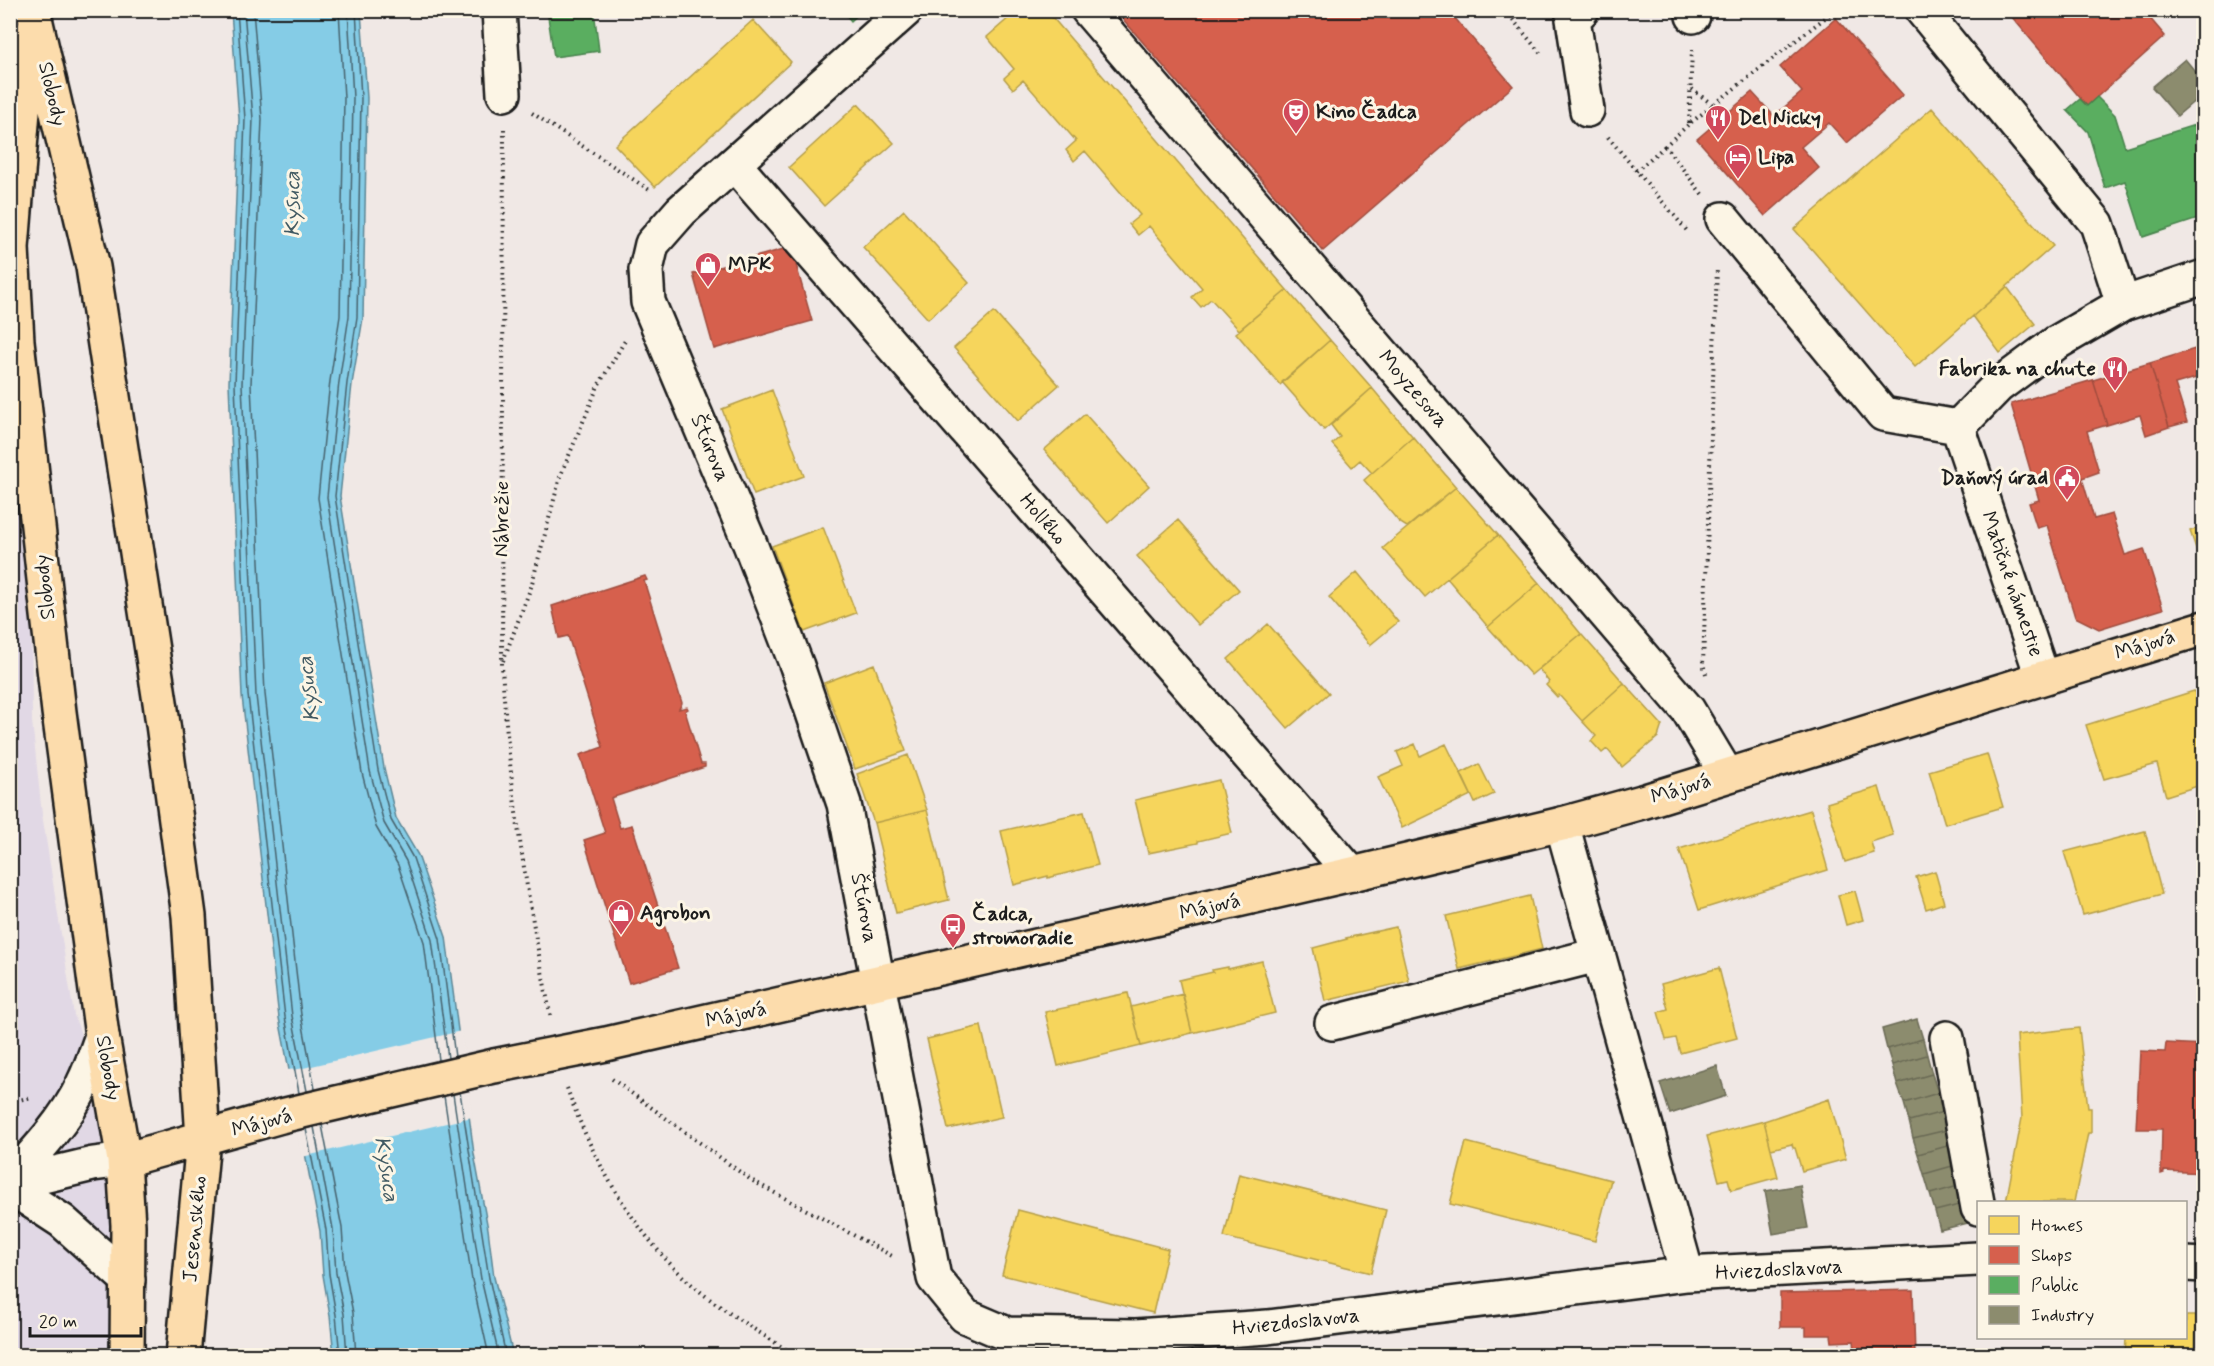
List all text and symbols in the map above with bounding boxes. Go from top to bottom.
street label: Slobody [31,59,73,129]
theatre icon: Kino Čadca [1281,97,1311,135]
place label: Kino Čadca [1316,98,1417,126]
restaurant icon: Del Nicky [1703,103,1733,141]
place label: Del Nicky [1738,104,1821,132]
hotel icon: Lipa [1723,142,1753,180]
place label: Lipa [1758,143,1794,171]
water label: Kysuca [279,171,307,237]
shop icon: MPK [693,250,723,288]
place label: MPK [728,251,771,279]
street label: Moyzesova [1371,344,1455,434]
restaurant icon: Fabrika na chute [2100,354,2130,392]
place label: Fabrika na chute [1939,355,2096,383]
street label: Štúrova [683,410,737,486]
public building icon: Daňový úrad [2052,463,2082,501]
place label: Daňový úrad [1940,464,2048,492]
street label: Nábrežie [488,481,516,557]
street label: Hollého [1013,487,1073,551]
street label: Matičné námestie [1974,507,2050,661]
street label: Slobody [28,553,62,621]
street label: Májová [2111,623,2179,667]
water label: Kysuca [292,655,326,723]
street label: Májová [1647,767,1715,811]
street label: Štúrova [844,871,884,945]
street label: Májová [1177,886,1243,928]
shop icon: Agrobon [606,898,636,936]
place label: Agrobon [640,899,711,927]
place label: Čadca, stromoradie [972,900,1074,952]
bus stop icon: Čadca, stromoradie [938,911,968,949]
street label: Májová [703,994,769,1036]
street label: Slobody [89,1033,127,1103]
street label: Májová [228,1101,296,1145]
water label: Kysuca [367,1134,405,1204]
street label: Jesenského [176,1175,214,1283]
legend [1977,1201,2187,1339]
text: Homes [2031,1214,2083,1238]
text: Shops [2031,1244,2072,1268]
street label: Hviezdoslavova [1714,1253,1844,1287]
text: Public [2031,1274,2079,1298]
scale bar [30,1300,141,1338]
street label: Hviezdoslavova [1231,1301,1361,1343]
text: Industry [2031,1304,2094,1328]
text: 20 m [39,1310,77,1334]

